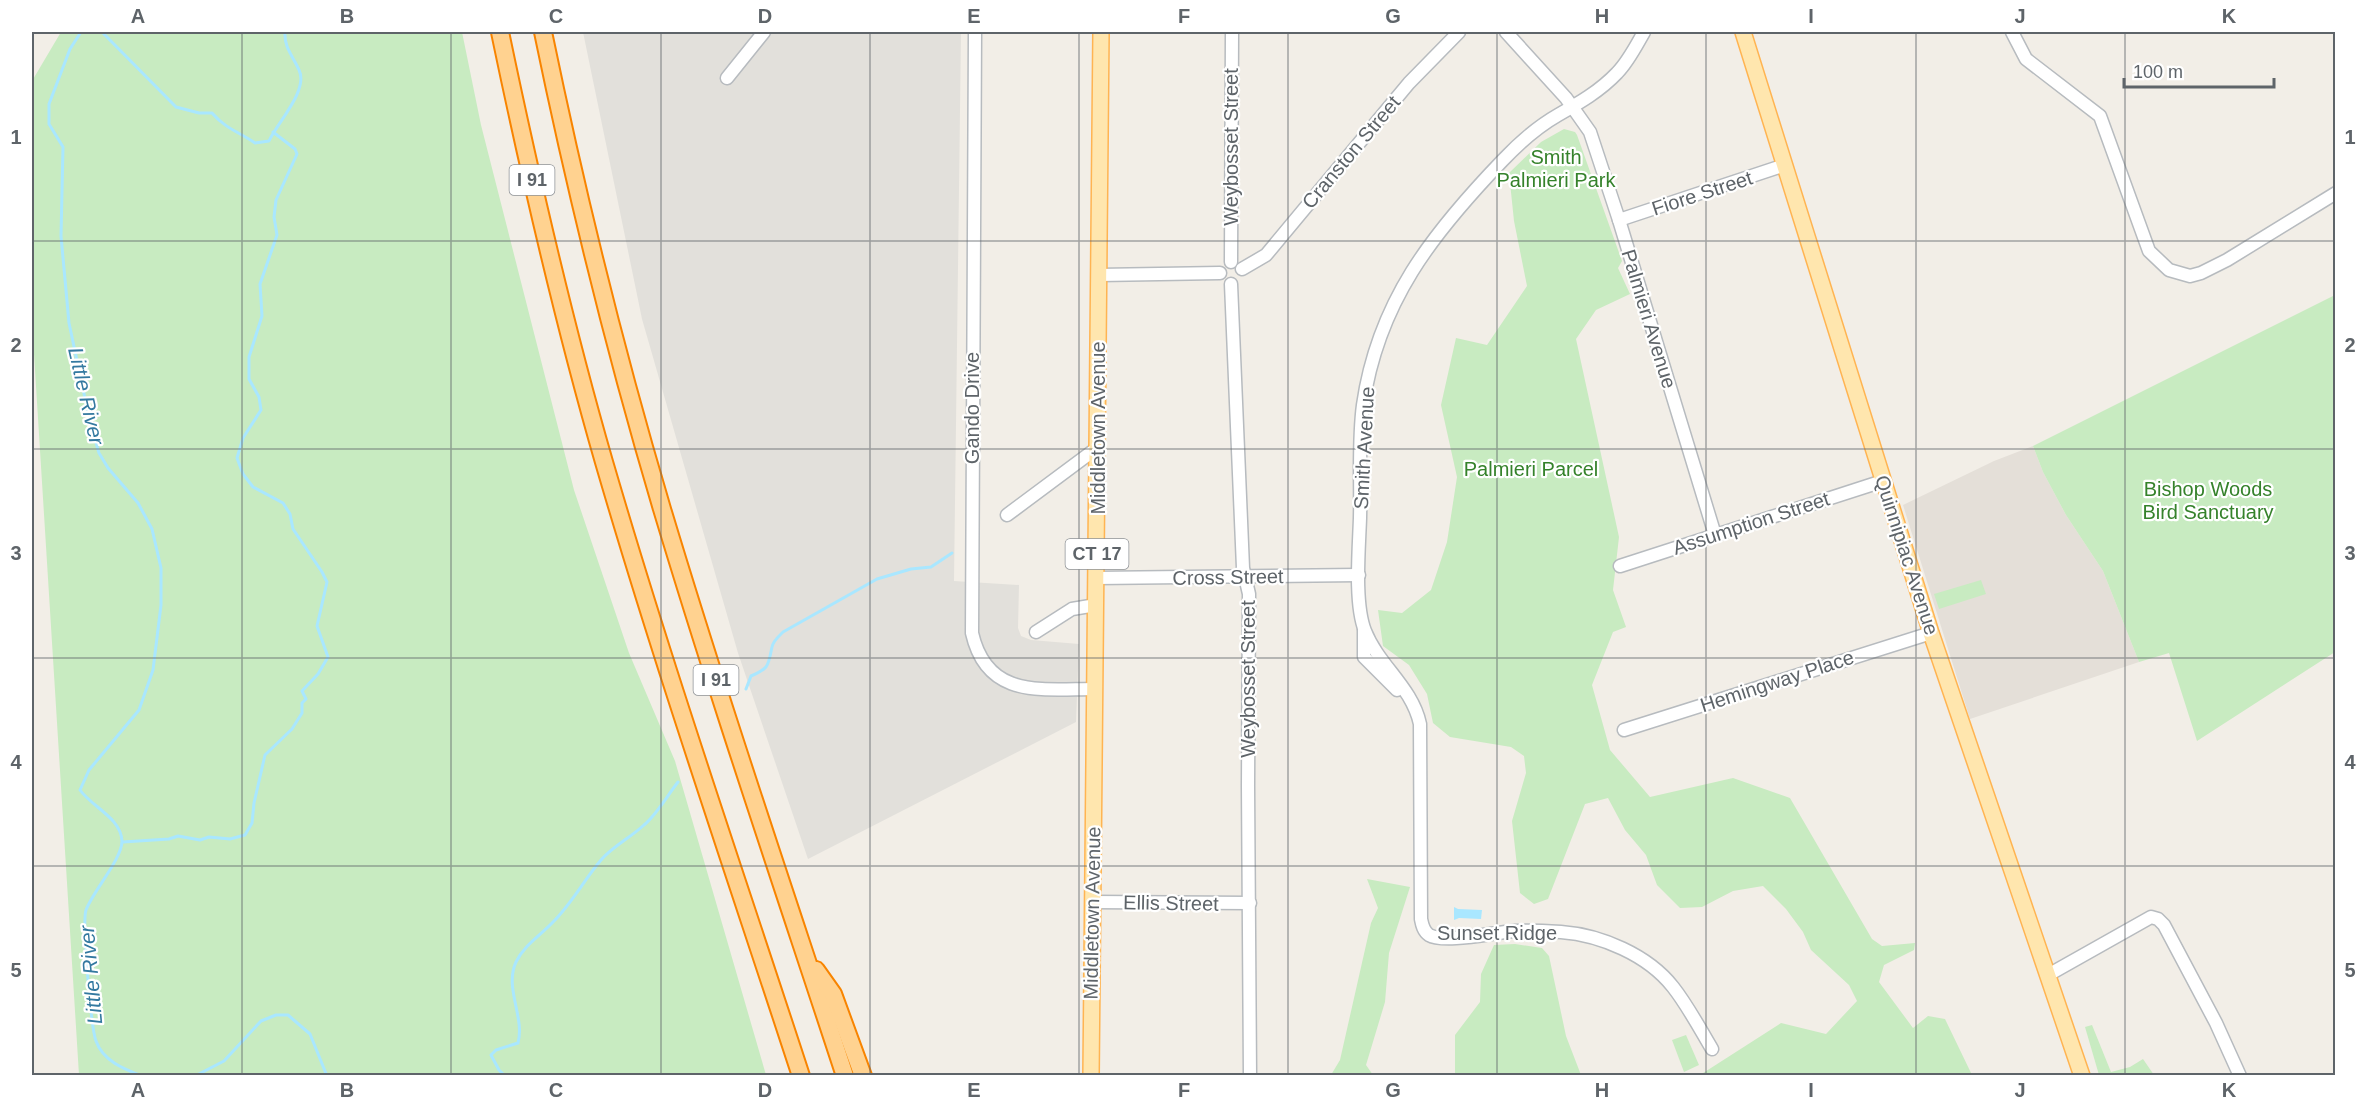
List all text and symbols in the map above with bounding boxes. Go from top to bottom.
text: A [131,5,145,27]
text: B [340,5,354,27]
text: C [549,5,563,27]
text: D [758,5,772,27]
text: E [967,5,981,27]
text: F [1178,5,1190,27]
text: G [1385,5,1401,27]
text: H [1595,5,1609,27]
text: I [1808,5,1814,27]
text: J [2014,5,2026,27]
text: K [2222,5,2237,27]
scale bar [2124,51,2274,89]
text: 100 m [2133,62,2183,82]
street label: Weybosset Street [1220,68,1242,226]
street label: Cranston Street [1298,91,1405,213]
text: 1 [10,126,22,148]
text: 1 [2344,126,2356,148]
park label: Smith Palmieri Park [1497,146,1616,191]
road number: I 91 [510,165,554,195]
street label: Fiore Street [1649,166,1756,220]
street label: Palmieri Avenue [1617,247,1681,391]
text: 2 [10,334,22,356]
text: 2 [2344,334,2356,356]
street label: Middletown Avenue [1087,341,1109,515]
water label: Little River [64,345,109,448]
street label: Gando Drive [961,352,983,464]
street label: Smith Avenue [1350,386,1378,510]
park label: Palmieri Parcel [1464,458,1598,480]
street label: Quinnipiac Avenue [1871,472,1943,638]
park label: Bishop Woods Bird Sanctuary [2142,478,2274,523]
street label: Assumption Street [1670,487,1833,559]
road number: CT 17 [1066,539,1128,569]
text: 3 [10,542,22,564]
text: 3 [2344,542,2356,564]
street label: Cross Street [1172,565,1284,589]
street label: Weybosset Street [1237,600,1259,758]
street label: Hemingway Place [1697,646,1857,716]
road number: I 91 [694,665,738,695]
text: 4 [10,751,22,773]
text: 4 [2344,751,2356,773]
street label: Middletown Avenue [1079,826,1105,1000]
street label: Ellis Street [1123,891,1219,915]
street label: Sunset Ridge [1437,922,1557,944]
water label: Little River [75,924,106,1025]
text: 5 [10,959,22,981]
text: 5 [2344,959,2356,981]
text: A [131,1079,145,1101]
text: B [340,1079,354,1101]
text: C [549,1079,563,1101]
text: D [758,1079,772,1101]
text: E [967,1079,981,1101]
text: F [1178,1079,1190,1101]
text: G [1385,1079,1401,1101]
text: H [1595,1079,1609,1101]
text: I [1808,1079,1814,1101]
text: J [2014,1079,2026,1101]
text: K [2222,1079,2237,1101]

